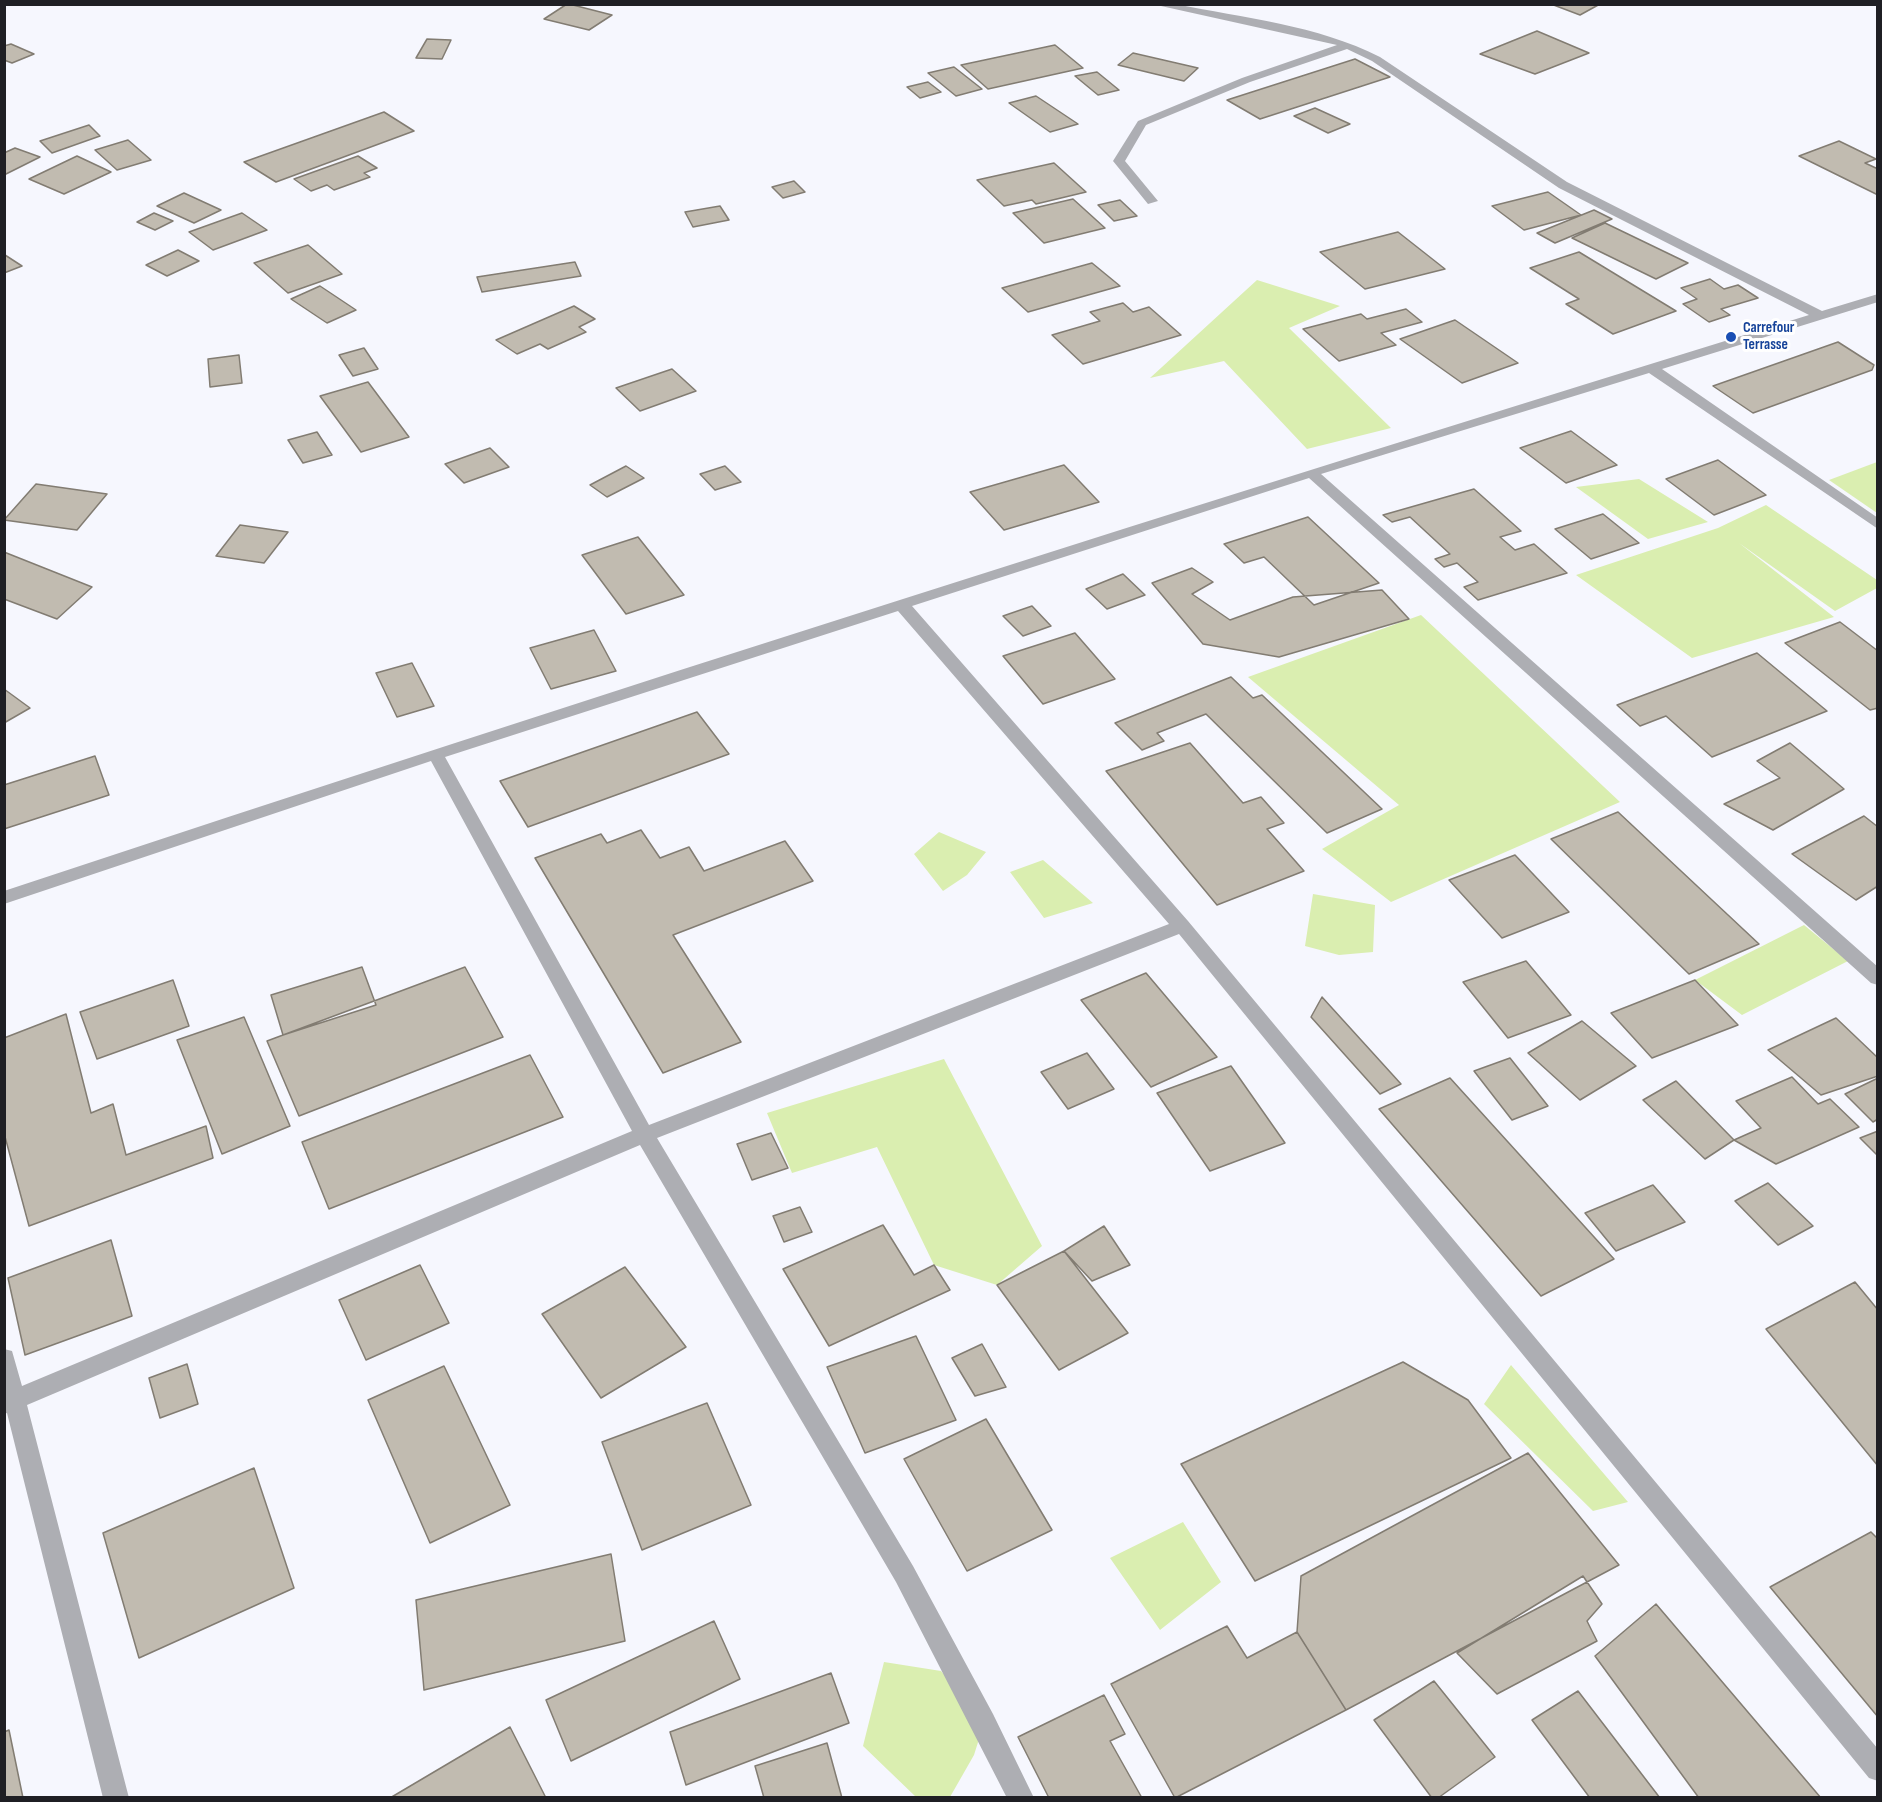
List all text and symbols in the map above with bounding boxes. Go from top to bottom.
place label: Carrefour Terrasse [1743,319,1794,354]
marker: Carrefour Terrasse [1724,330,1738,344]

